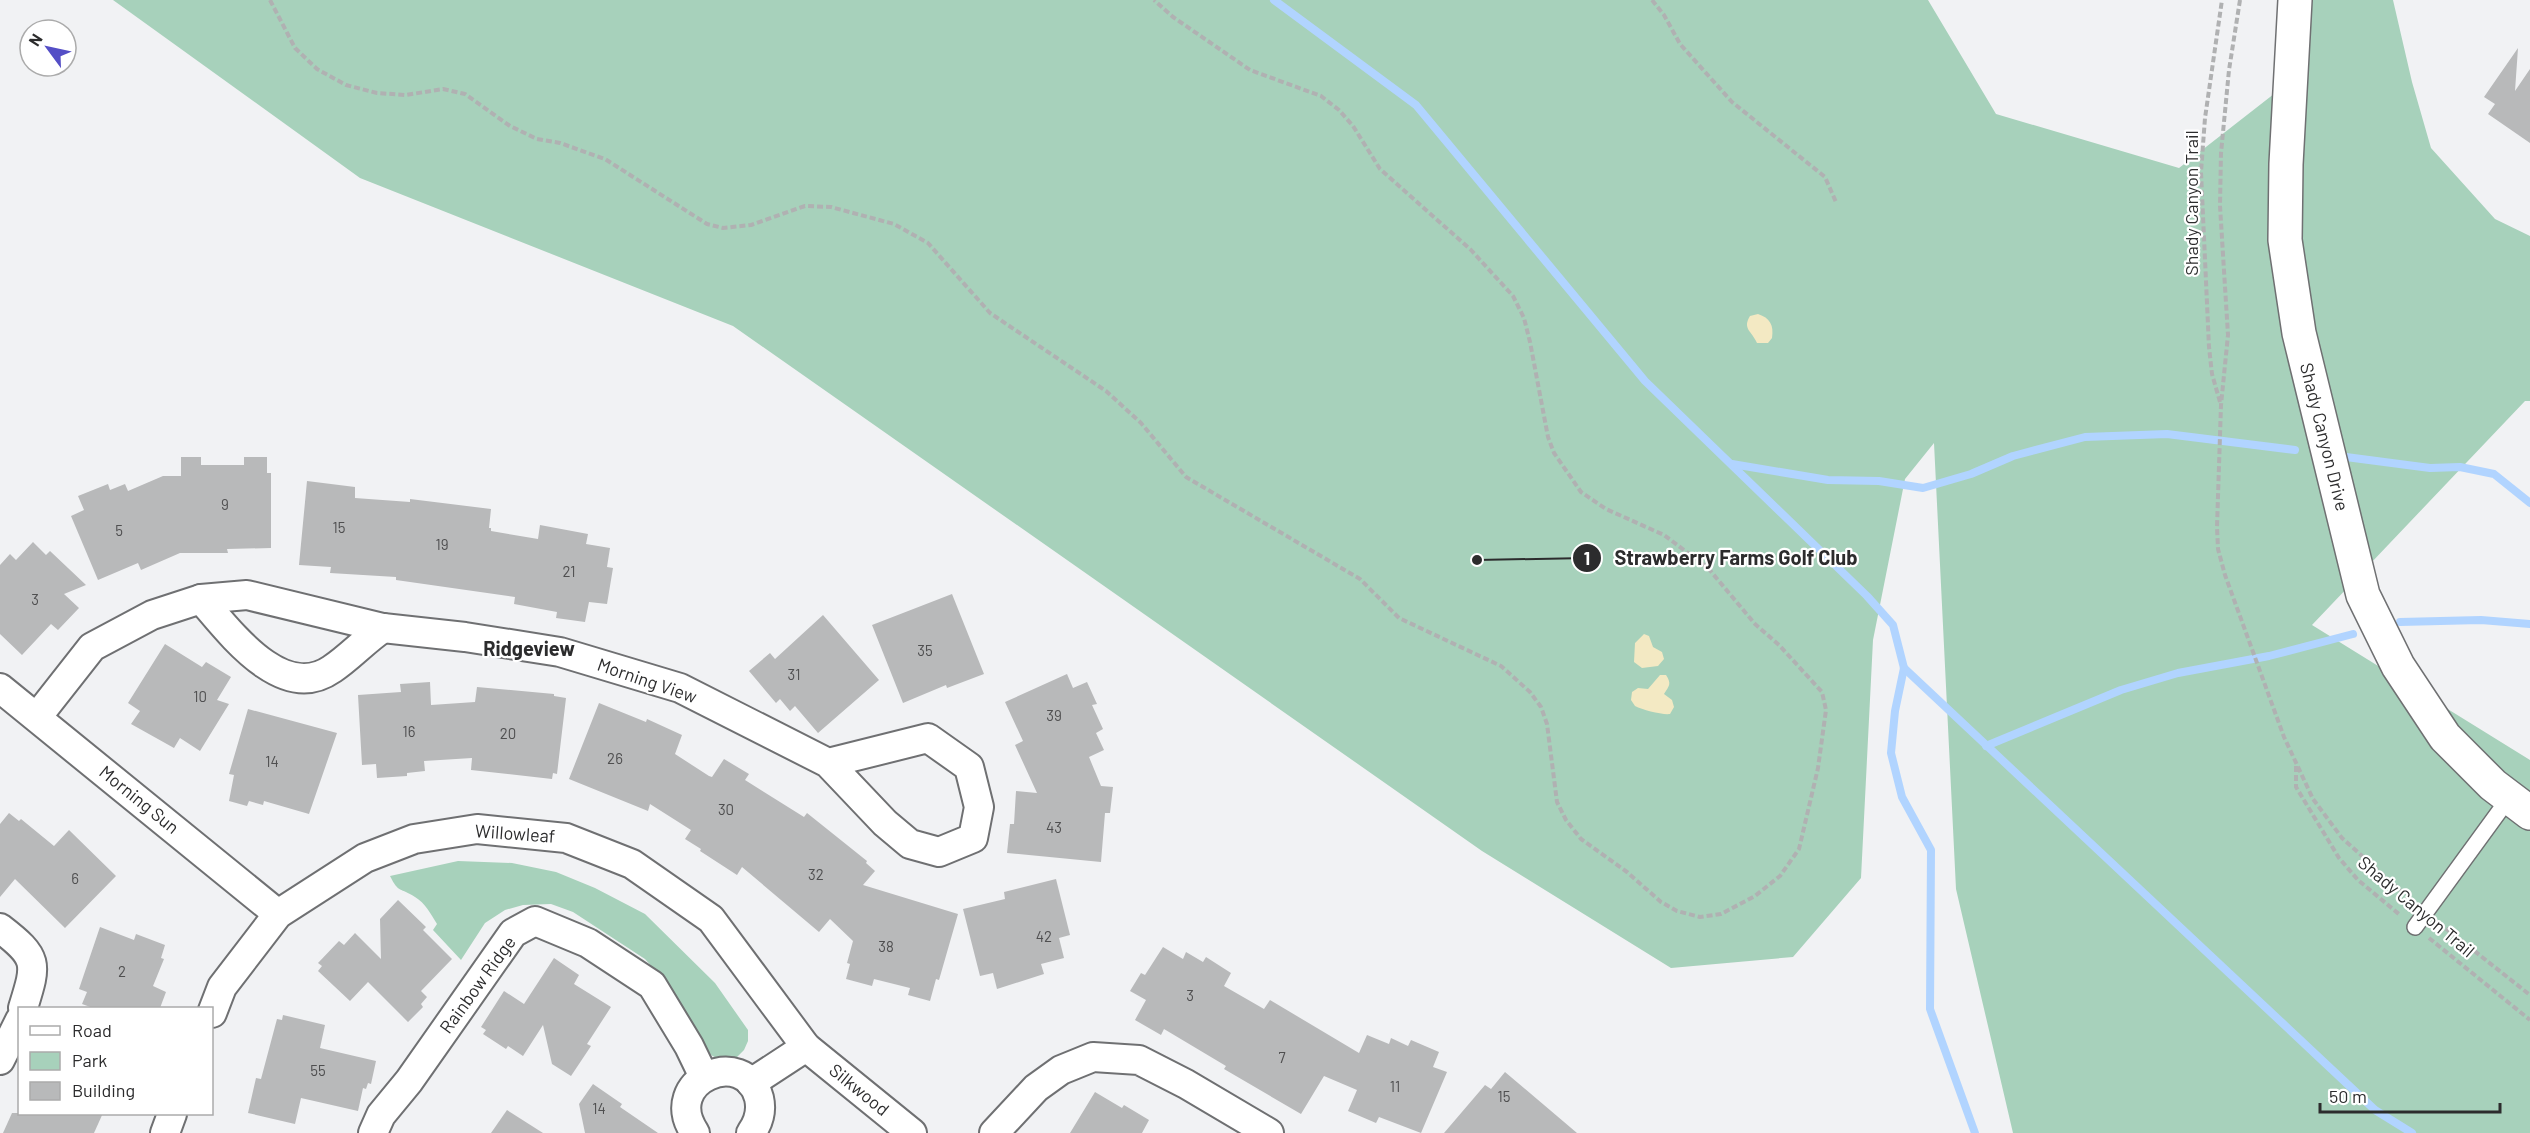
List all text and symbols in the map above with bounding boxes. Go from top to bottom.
north arrow [18,18,78,78]
text: N [24,30,46,49]
street label: Shady Canyon Trail [2180,130,2202,276]
street label: Shady Canyon Drive [2296,360,2354,513]
house number: 9 [221,495,229,513]
house number: 15 [333,518,345,536]
house number: 5 [115,521,123,539]
house number: 19 [435,535,449,553]
callout: Strawberry Farms Golf Club [1572,539,1869,577]
text: Strawberry Farms Golf Club [1614,545,1858,569]
text: 1 [1584,547,1590,569]
house number: 21 [562,562,576,580]
house number: 3 [31,590,39,608]
district label: Ridgeview [483,636,575,660]
house number: 35 [917,641,933,659]
street label: Morning View [595,653,700,707]
house number: 31 [788,665,800,683]
house number: 10 [193,687,207,705]
house number: 39 [1046,706,1062,724]
house number: 16 [403,722,415,740]
house number: 20 [500,724,516,742]
house number: 26 [607,749,623,767]
house number: 14 [265,752,279,770]
street label: Morning Sun [95,760,184,838]
house number: 30 [718,800,734,818]
house number: 43 [1046,818,1062,836]
street label: Willowleaf [474,819,556,847]
street label: Shady Canyon Trail [2354,851,2479,961]
house number: 32 [808,865,824,883]
house number: 6 [71,869,79,887]
house number: 42 [1036,927,1052,945]
street label: Rainbow Ridge [435,931,520,1037]
house number: 38 [878,937,894,955]
house number: 2 [118,962,126,980]
house number: 3 [1186,986,1194,1004]
legend [18,1007,213,1115]
text: Road [72,1019,112,1041]
house number: 7 [1278,1048,1286,1066]
text: Park [72,1049,107,1071]
street label: Silkwood [825,1059,894,1120]
house number: 55 [310,1061,326,1079]
scale bar [2320,1076,2500,1114]
house number: 11 [1390,1077,1400,1095]
text: Building [72,1079,135,1101]
text: 50 m [2329,1085,2367,1107]
house number: 15 [1498,1087,1510,1105]
house number: 14 [592,1099,606,1117]

